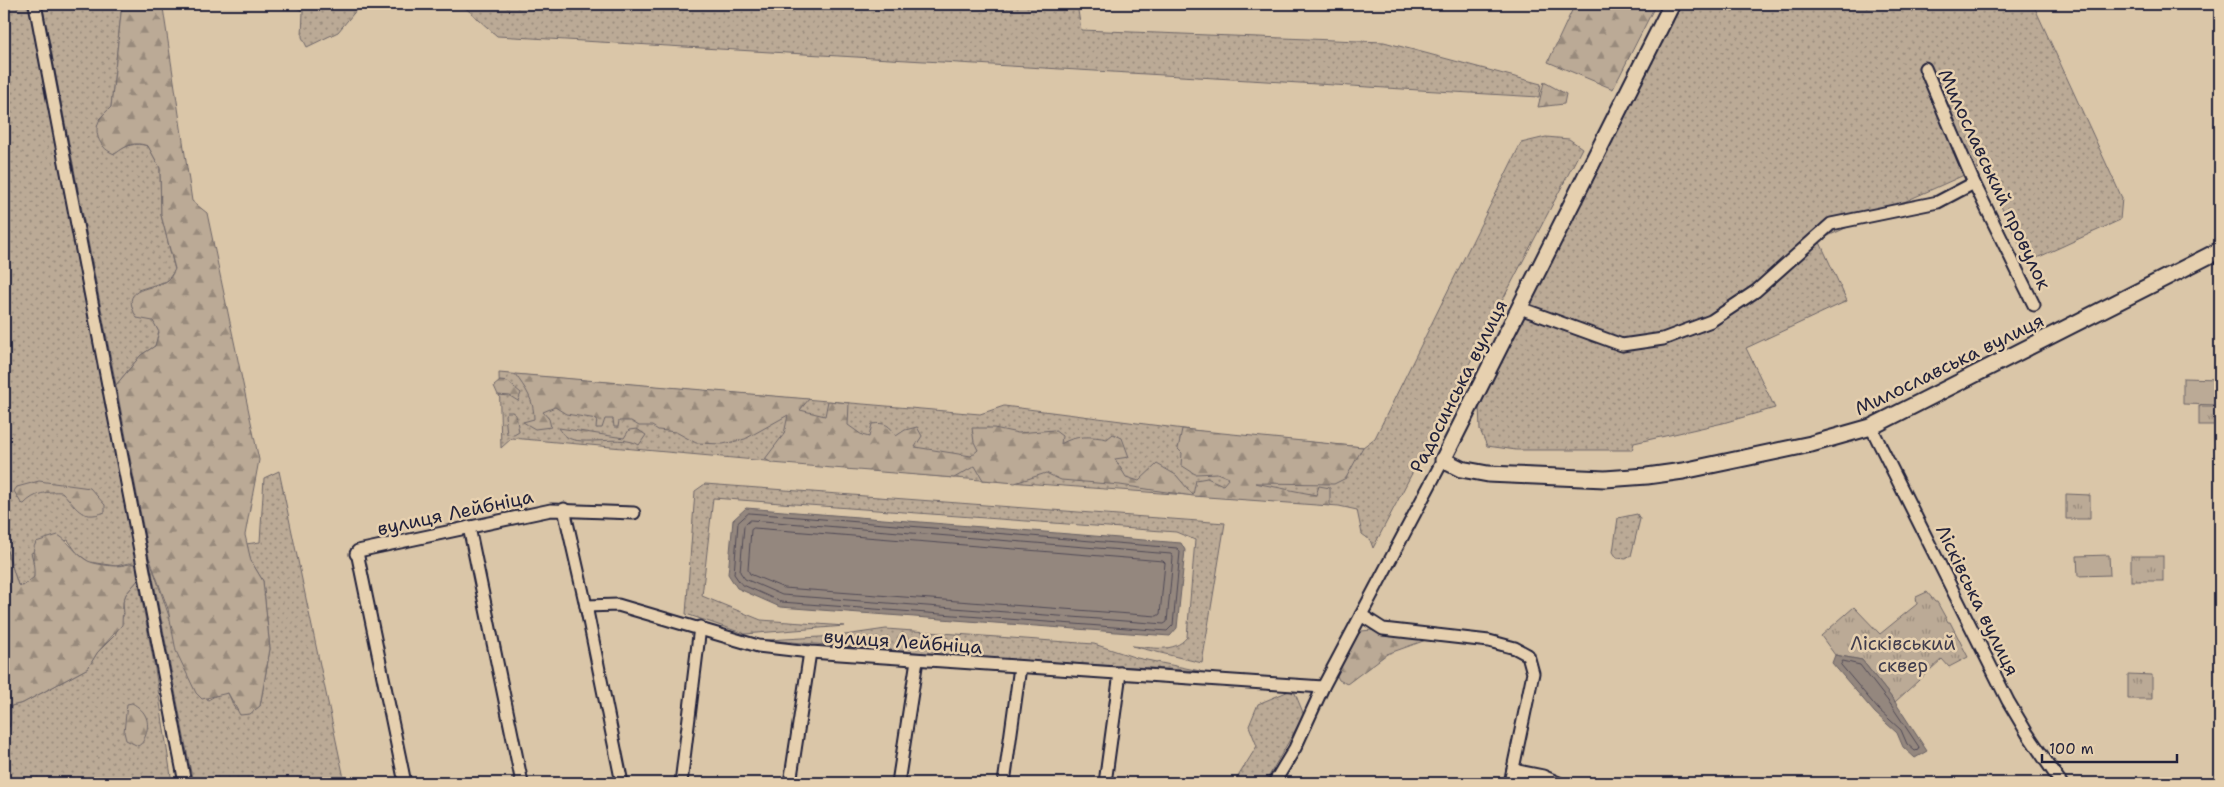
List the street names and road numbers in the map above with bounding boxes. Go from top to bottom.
street label: Милославський провулок [1932,65,2057,294]
street label: Радосинська вулиця [1404,295,1513,477]
street label: Милославська вулиця [1850,308,2048,421]
street label: вулиця Лейбніца [375,484,536,541]
street label: Лісківська вулиця [1930,521,2025,680]
street label: вулиця Лейбніца [823,623,983,660]

